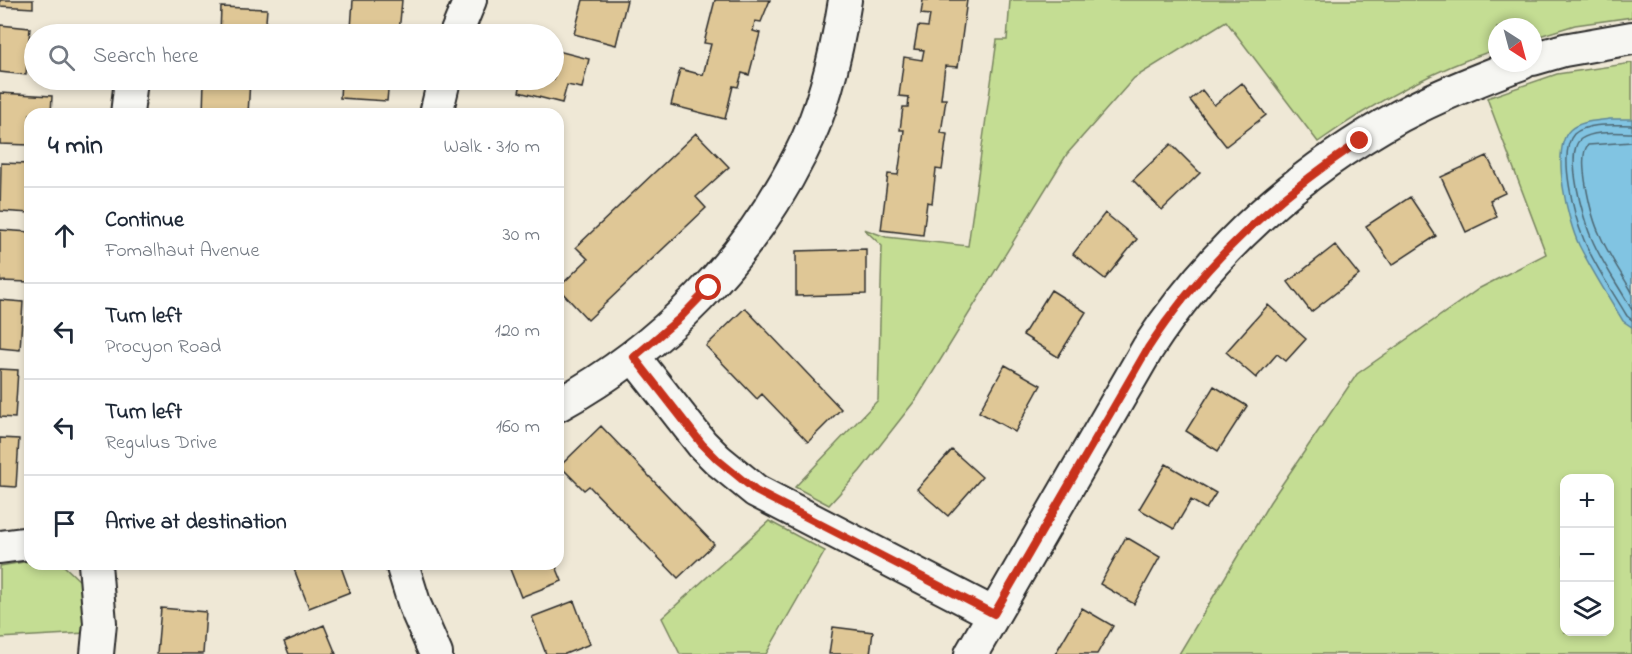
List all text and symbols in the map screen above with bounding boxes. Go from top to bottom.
north arrow [1488,18,1542,72]
search box [24,24,564,90]
icon: search [45,41,78,74]
text: Search here [93,41,198,73]
route end [1346,127,1372,153]
text: 4 min [48,128,103,166]
text: Walk · 310 m [444,133,540,162]
text: Continue [105,205,184,237]
icon: ahead [48,219,81,252]
text: 30 m [503,221,540,250]
text: Fomalhaut Avenue [105,237,259,266]
route start [695,274,721,300]
text: Turn left [105,301,182,333]
icon: left [48,315,81,348]
text: 120 m [495,317,540,346]
text: Procyon Road [105,333,221,362]
text: Turn left [105,397,182,429]
icon: left [48,411,81,444]
text: 160 m [496,413,540,442]
text: Regulus Drive [105,429,217,458]
map controls [1560,474,1614,636]
button: + [1560,474,1614,528]
icon: arrive [48,507,81,540]
text: Arrive at destination [105,507,287,539]
button: − [1560,528,1614,582]
button: layers [1560,582,1614,636]

